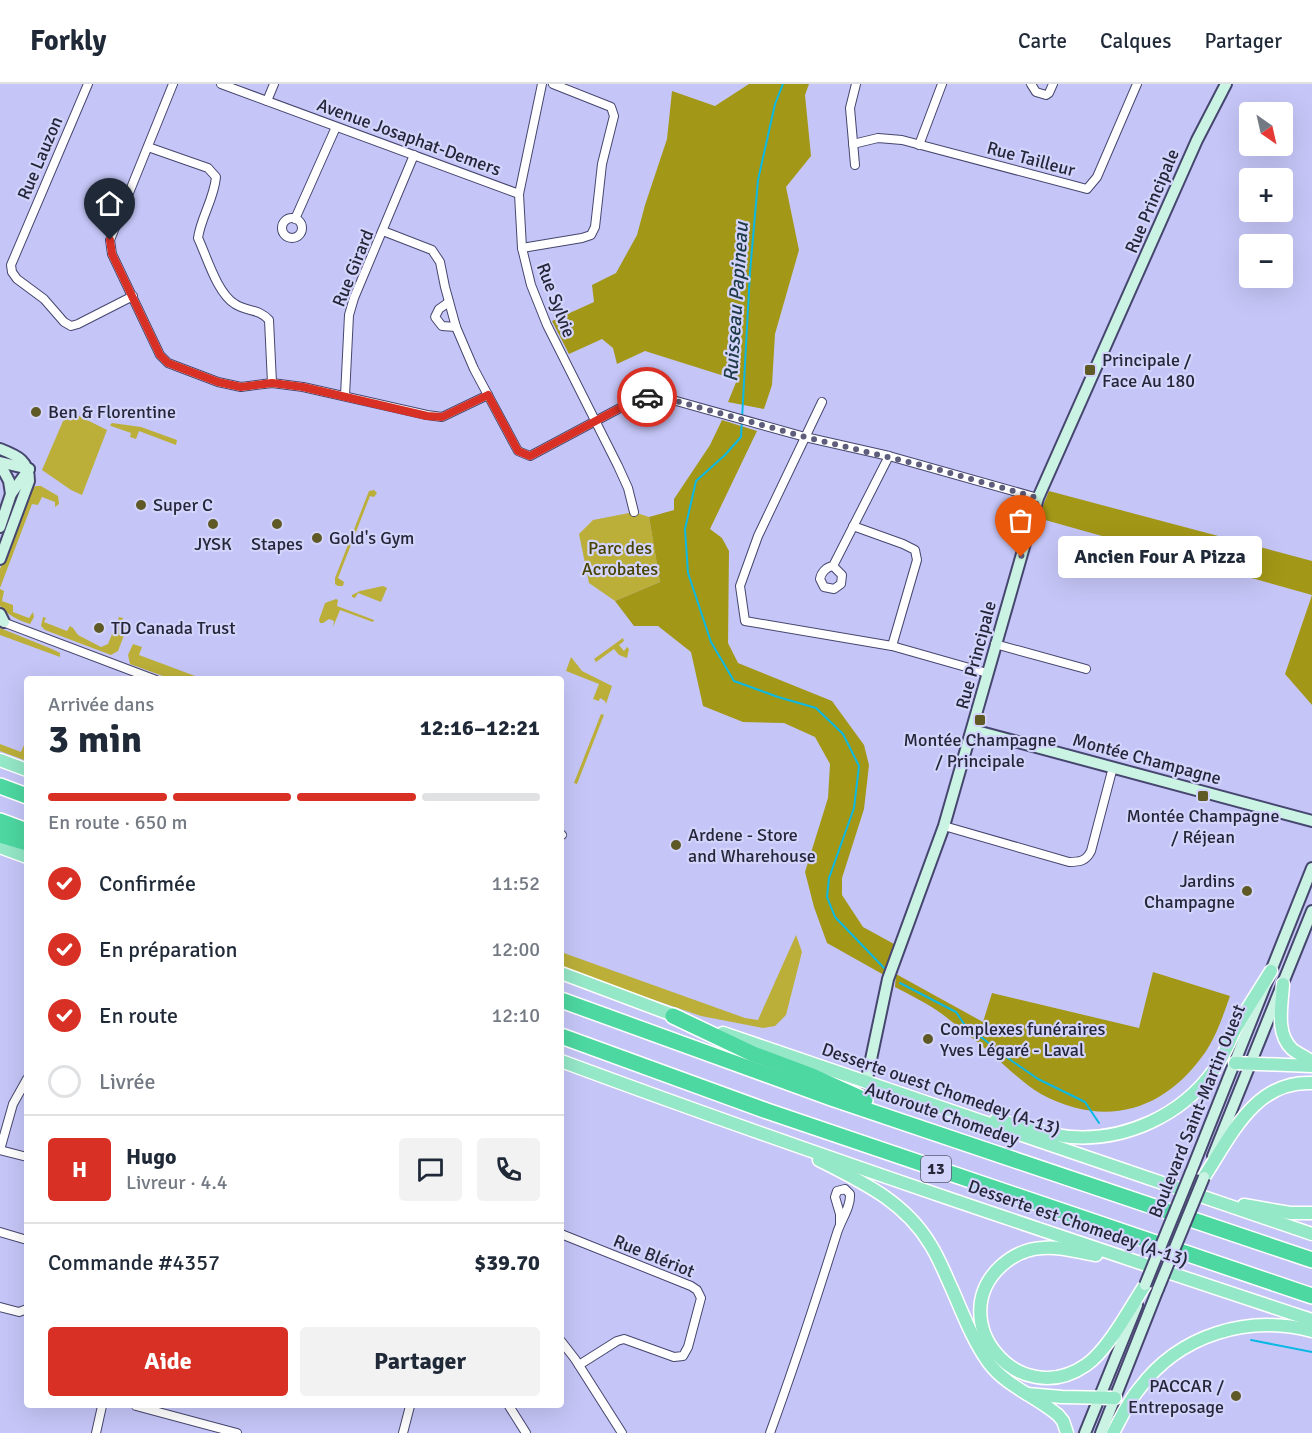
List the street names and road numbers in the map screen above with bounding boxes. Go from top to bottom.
street label: Avenue Josaphat-Demers [314,93,504,181]
street label: Rue Lauzon [13,113,67,203]
street label: Rue Tailleur [984,137,1078,181]
street label: Rue Principale [1120,146,1184,256]
street label: Rue Girard [328,226,378,310]
street label: Rue Sylvie [532,260,580,340]
street label: Rue Principale [951,599,1001,711]
street label: Montée Champagne [1070,729,1224,789]
street label: Boulevard Saint-Martin Ouest [1144,1001,1250,1221]
street label: Desserte ouest Chomedey (A-13) [819,1038,1063,1140]
street label: Autoroute Chomedey [862,1077,1022,1151]
road number: 13 [921,1156,951,1182]
street label: Desserte est Chomedey (A-13) [965,1175,1191,1271]
street label: Rue Blériot [610,1230,698,1282]

